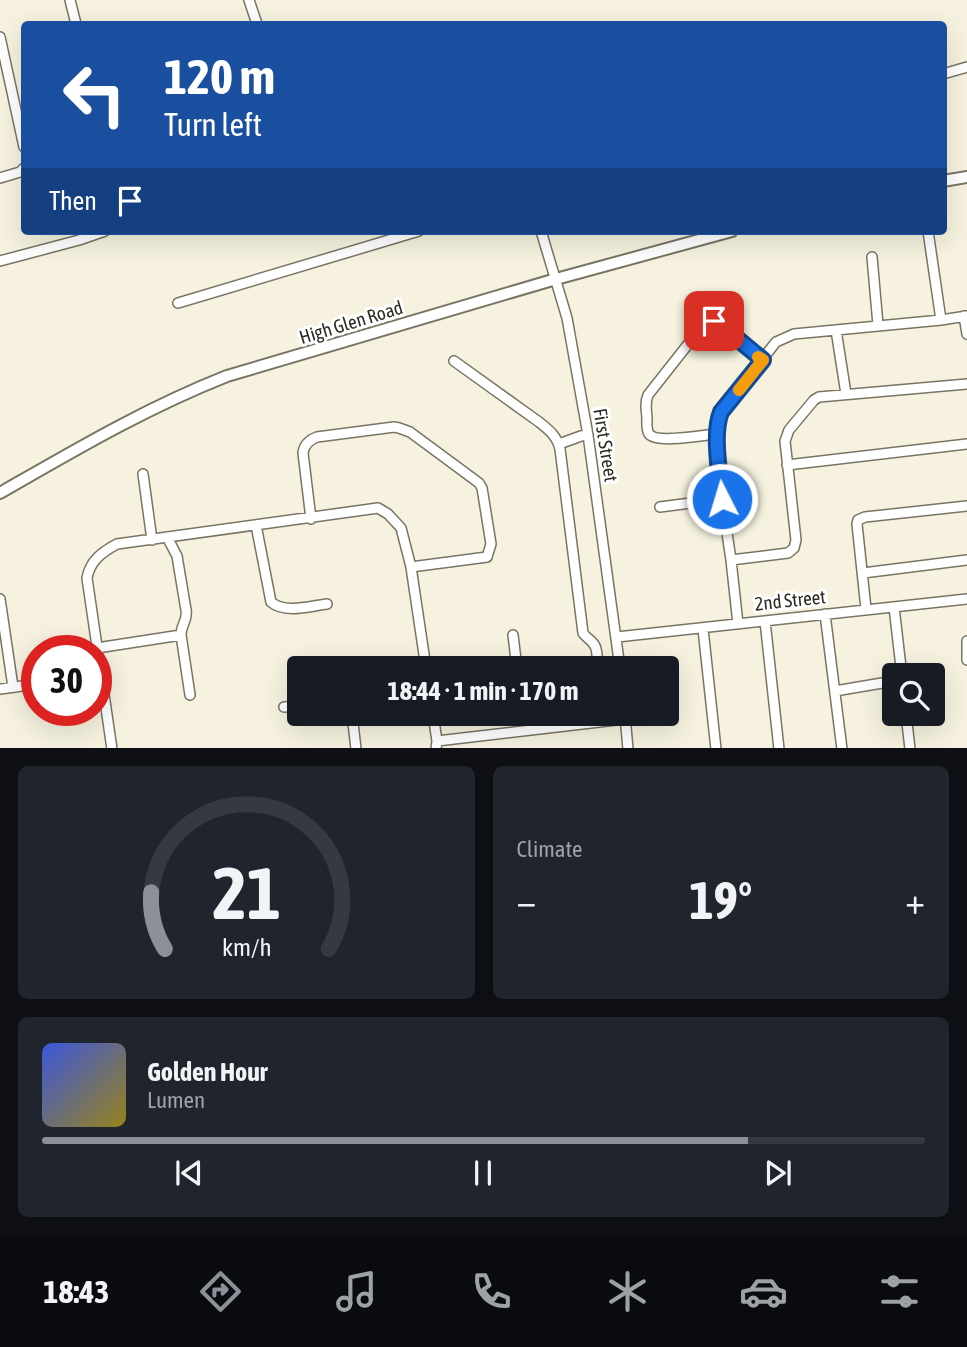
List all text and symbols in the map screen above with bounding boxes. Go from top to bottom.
text: 120 m [164,48,275,104]
icon: left [49,49,140,140]
text: Turn left [164,106,262,143]
icon: arrive [111,182,149,220]
text: Then [49,186,97,216]
pin [684,291,744,351]
street label: High Glen Road [297,296,405,348]
icon: arrive [695,302,733,340]
street label: First Street [589,407,623,483]
position arrow [685,462,759,536]
street label: 2nd Street [753,585,827,615]
speed limit sign: 30 [21,635,112,726]
map controls [882,663,945,726]
button: search [882,663,945,726]
text: 18:44 · 1 min · 170 m [388,676,578,706]
text: Climate [517,836,582,862]
text: 21 [212,851,280,934]
text: 19° [689,870,752,930]
text: − [517,879,536,922]
text: + [905,879,925,922]
text: km/h [221,932,271,960]
text: Golden Hour [147,1057,267,1087]
text: Lumen [147,1087,205,1113]
icon: previous [170,1154,208,1192]
icon: pause [464,1154,502,1192]
icon: next [759,1154,797,1192]
icon: directions [196,1267,245,1316]
icon: music [332,1267,381,1316]
icon: phone [467,1267,516,1316]
icon: climate [603,1267,652,1316]
icon: car [739,1267,788,1316]
icon: filters [875,1267,924,1316]
text: 18:43 [43,1273,109,1310]

